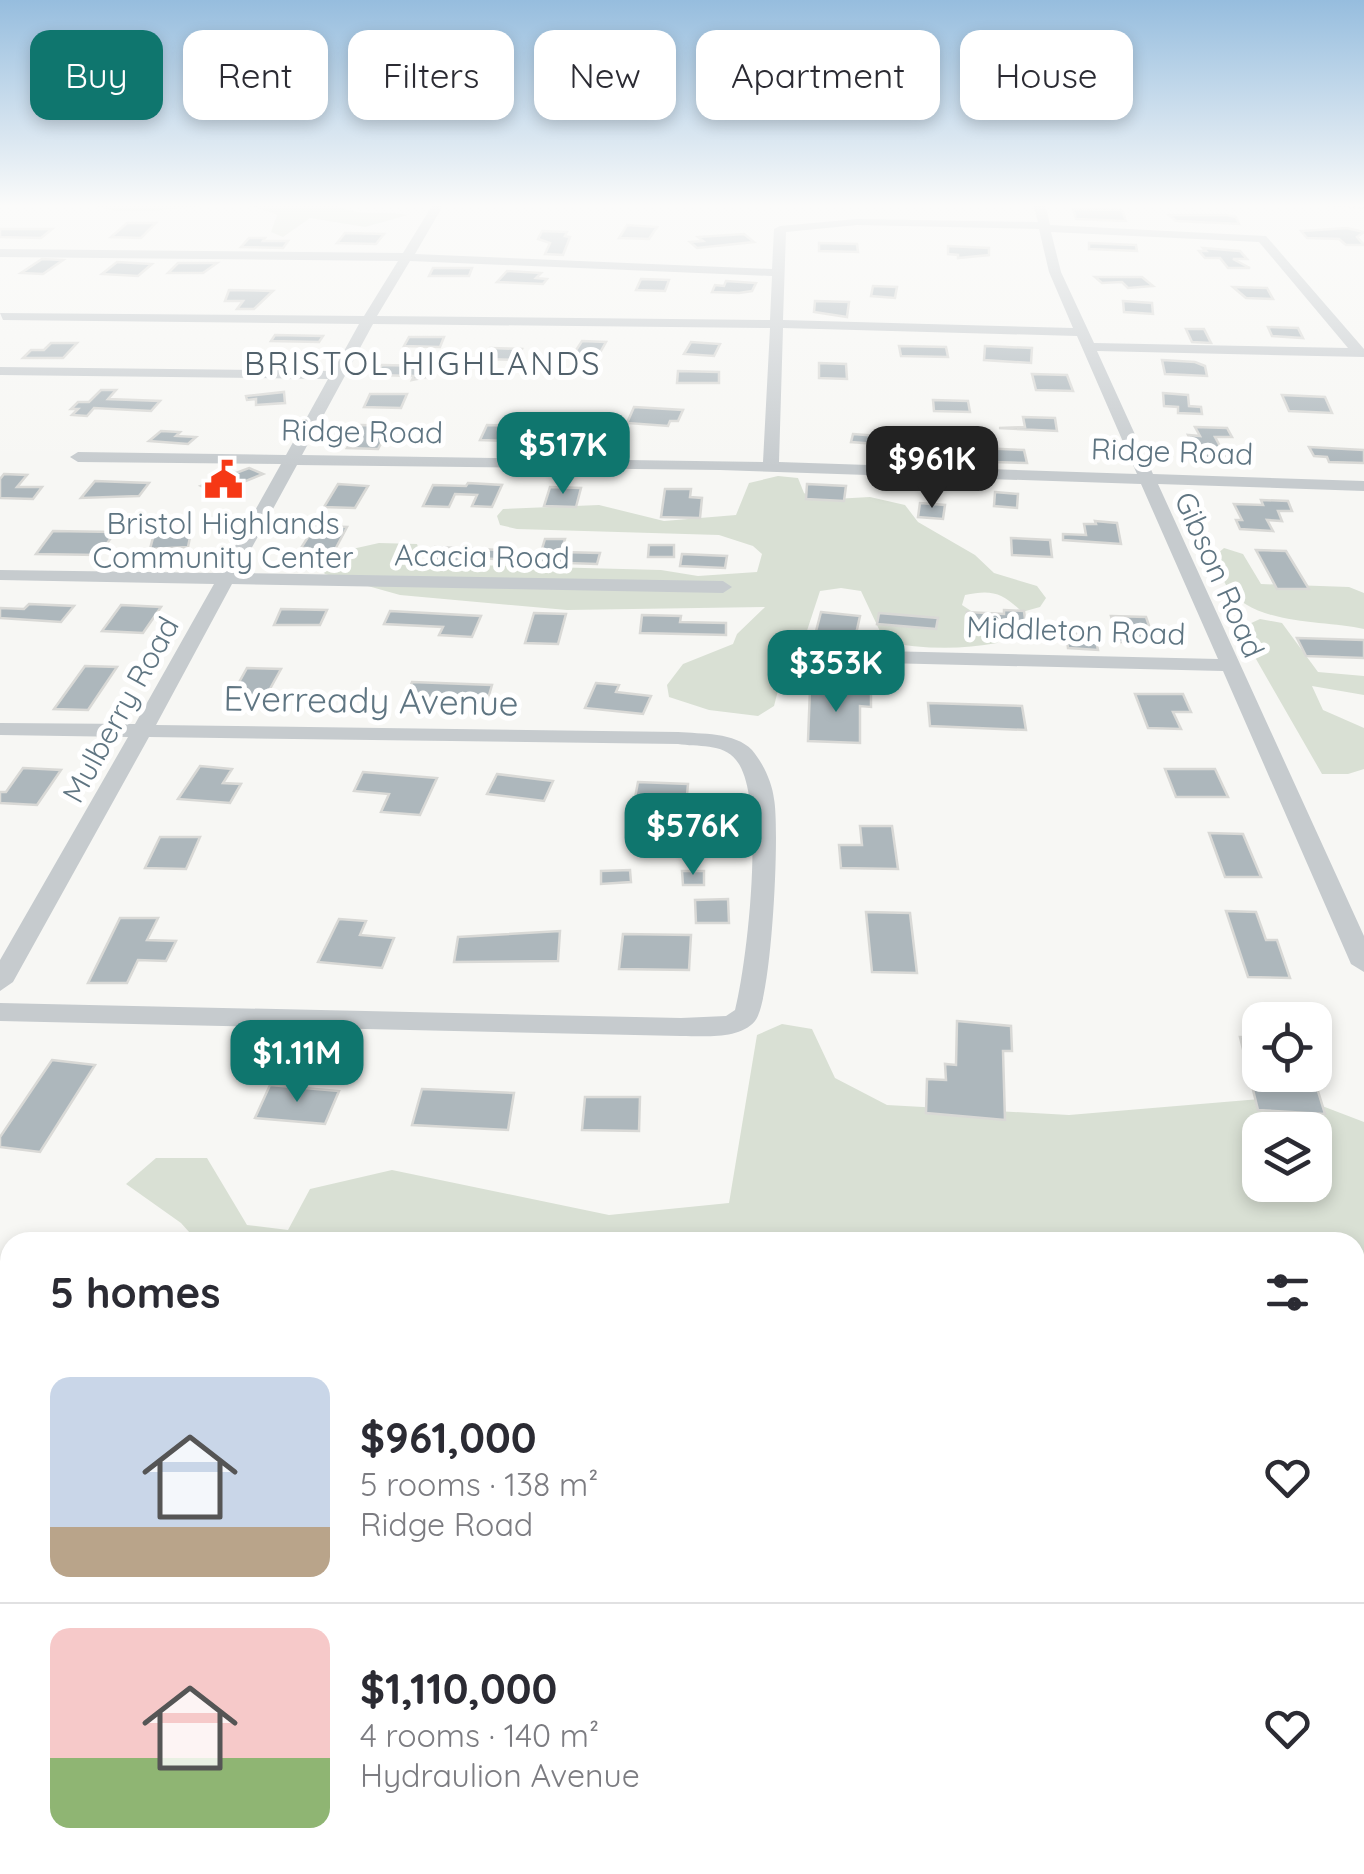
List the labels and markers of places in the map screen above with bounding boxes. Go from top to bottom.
pin: $517K [493,412,633,497]
pin: $961K [862,426,1002,511]
public building icon: Bristol Highlands Community Center [202,459,244,501]
place label: Bristol Highlands Community Center [92,504,354,576]
pin: $353K [766,630,906,715]
pin: $576K [623,793,763,878]
pin: $1.11M [216,1020,378,1105]

